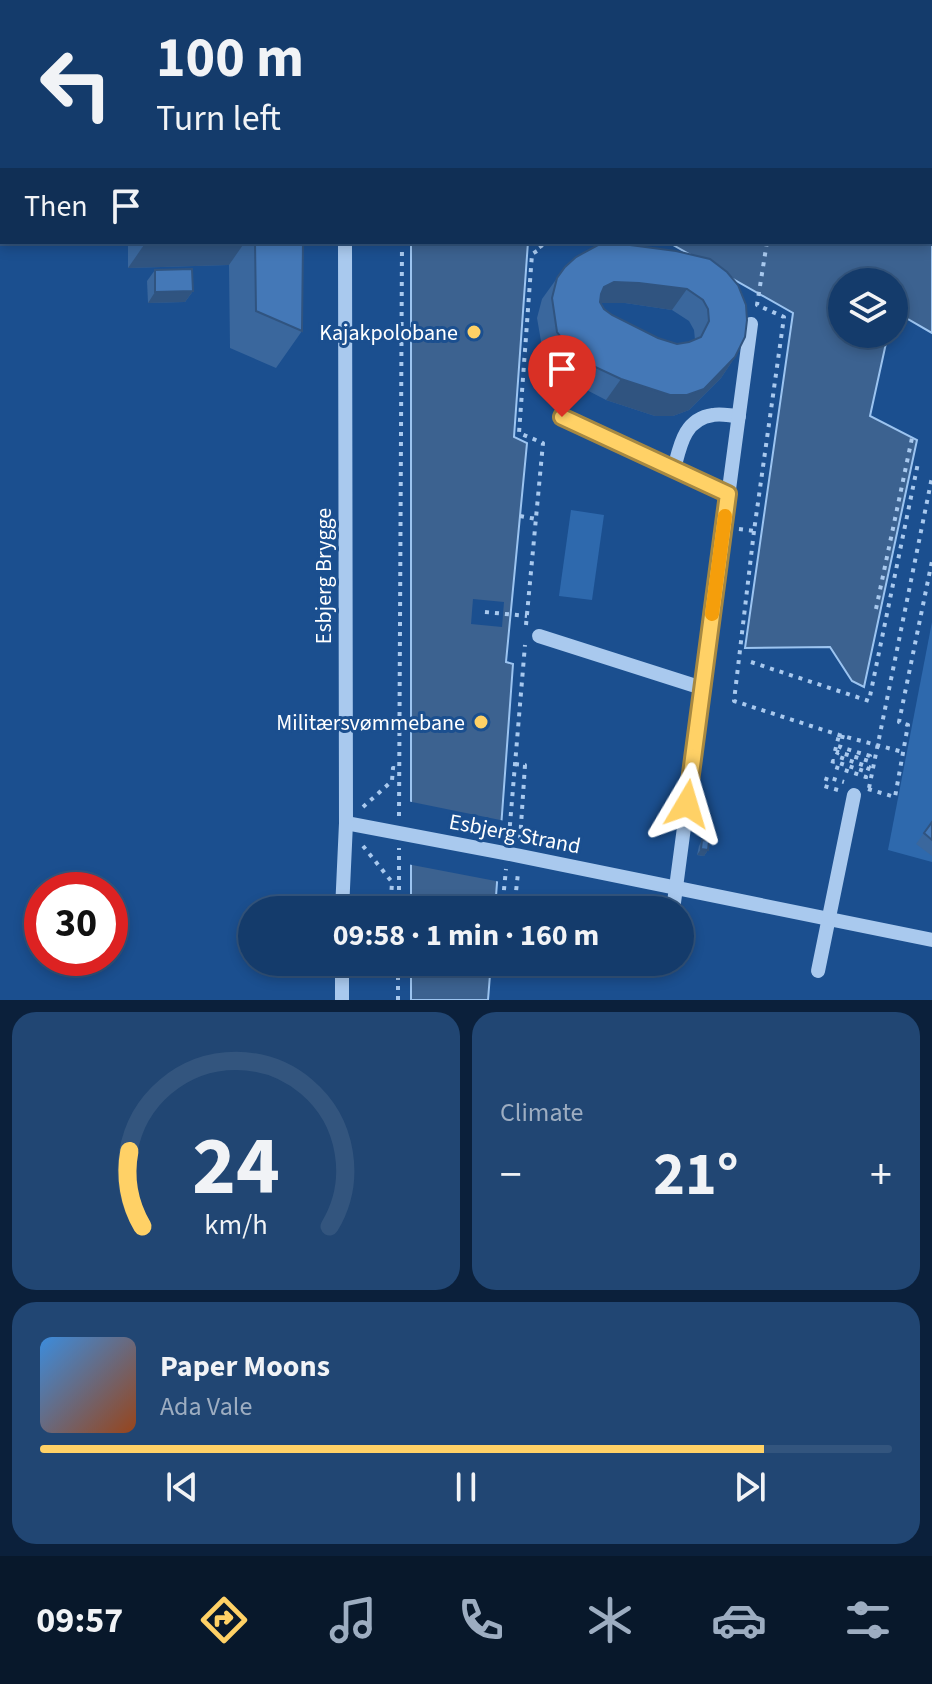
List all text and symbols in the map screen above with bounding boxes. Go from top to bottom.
text: 100 m [156,19,304,98]
icon: left [24,32,128,136]
text: Turn left [156,93,281,144]
icon: arrive [104,184,148,228]
text: Then [24,185,88,228]
map controls [828,268,908,348]
button: layers [828,268,908,348]
place label: Kajakpolobane [319,317,458,349]
marker: Kajakpolobane [465,323,483,341]
pin [528,335,596,417]
icon: arrive [540,347,584,391]
street label: Esbjerg Brygge [308,508,340,644]
place label: Militærsvømmebane [276,707,465,739]
marker: Militærsvømmebane [472,713,490,731]
position arrow [645,762,729,846]
street label: Esbjerg Strand [446,806,583,862]
speed limit sign: 30 [24,872,128,976]
text: 09:58 · 1 min · 160 m [333,914,599,957]
text: Climate [500,1094,584,1131]
text: 24 [192,1108,280,1226]
text: 21° [653,1133,739,1218]
text: − [500,1144,522,1207]
text: + [870,1144,892,1207]
text: km/h [204,1205,268,1245]
text: Paper Moons [160,1345,330,1388]
text: Ada Vale [160,1388,252,1425]
icon: previous [160,1465,204,1509]
icon: pause [444,1465,488,1509]
icon: next [728,1465,772,1509]
icon: directions [196,1592,252,1648]
icon: music [325,1592,381,1648]
icon: phone [453,1592,509,1648]
icon: climate [582,1592,638,1648]
icon: car [711,1592,767,1648]
icon: filters [840,1592,896,1648]
text: 09:57 [36,1595,123,1646]

